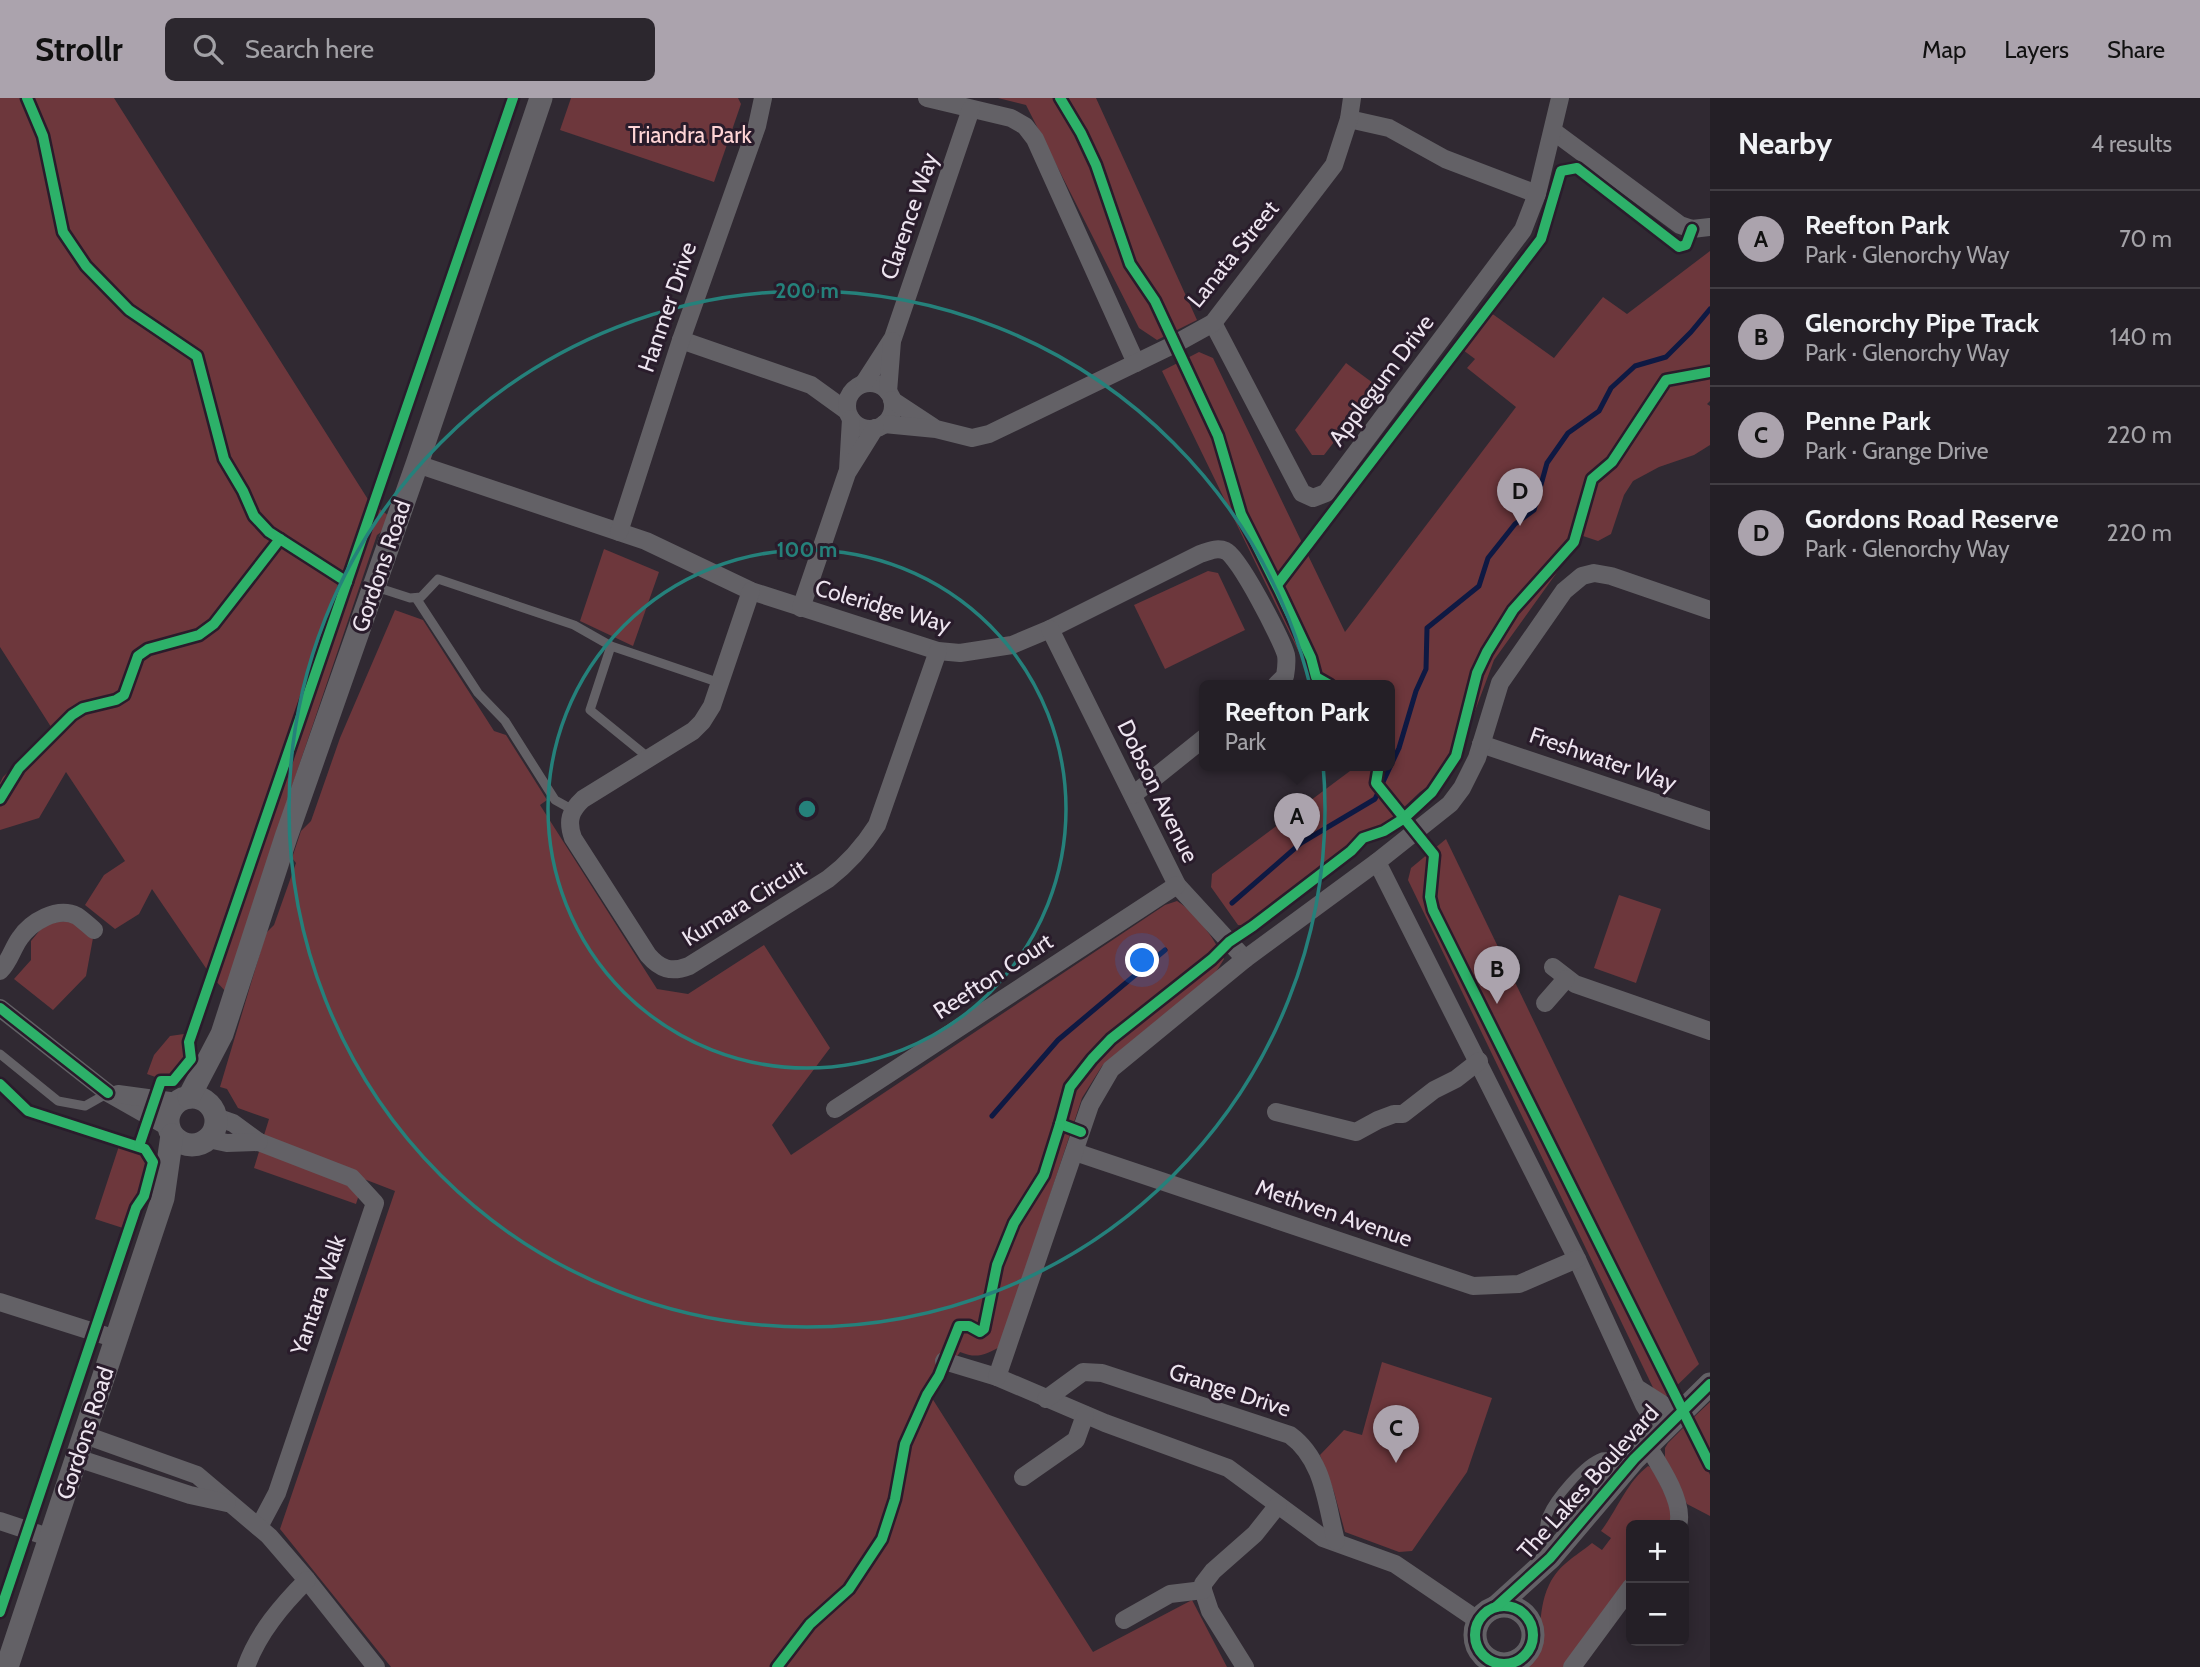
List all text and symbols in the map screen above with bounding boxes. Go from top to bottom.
search box [165,18,655,81]
text: Strollr [35,29,123,69]
icon: search [189,30,227,68]
text: Search here [245,33,374,65]
text: Map [1922,35,1966,64]
text: Layers [2004,35,2069,64]
text: Share [2107,35,2165,64]
park label: Triandra Park [628,121,753,149]
text: Nearby [1738,125,1832,162]
text: 4 results [2091,130,2172,158]
street label: Clarence Way [874,148,944,283]
street label: Lanata Street [1181,195,1285,313]
text: Reefton Park [1805,209,1950,241]
text: A [1754,225,1768,253]
text: 70 m [2119,225,2172,253]
street label: Hanmer Drive [632,238,702,376]
text: Park · Glenorchy Way [1805,241,2010,269]
text: 200 m [775,278,839,303]
text: Glenorchy Pipe Track [1805,307,2039,339]
street label: Applegum Drive [1322,309,1440,451]
text: B [1754,323,1768,351]
text: 140 m [2110,323,2172,351]
text: Park · Glenorchy Way [1805,339,2010,367]
text: Penne Park [1805,405,1931,437]
text: C [1754,421,1768,449]
text: 220 m [2106,421,2172,449]
text: Park · Grange Drive [1805,437,1989,465]
pin: D [1497,468,1543,526]
street label: Gordons Road [345,496,417,636]
text: Gordons Road Reserve [1805,503,2059,535]
text: D [1753,519,1769,547]
text: 220 m [2106,519,2172,547]
text: Park · Glenorchy Way [1805,535,2010,563]
text: 100 m [777,537,837,562]
street label: Coleridge Way [812,573,954,639]
popup [1199,680,1395,771]
text: Reefton Park [1225,696,1369,728]
street label: Dobson Avenue [1111,715,1205,867]
street label: Freshwater Way [1526,721,1681,797]
text: Park [1225,728,1266,756]
pin: A [1274,793,1320,851]
centre of rings [795,797,819,821]
street label: Kumara Circuit [677,854,811,952]
street label: Reefton Court [928,927,1058,1025]
your location [1125,943,1159,977]
pin: B [1474,946,1520,1004]
street label: Methven Avenue [1252,1173,1416,1253]
street label: Yantara Walk [284,1231,352,1360]
street label: Grange Drive [1166,1357,1295,1423]
street label: Gordons Road [50,1363,120,1503]
street label: The Lakes Boulevard [1511,1399,1665,1565]
pin: C [1373,1405,1419,1463]
map controls [1626,1520,1689,1646]
button: + [1626,1520,1689,1583]
button: − [1626,1583,1689,1646]

